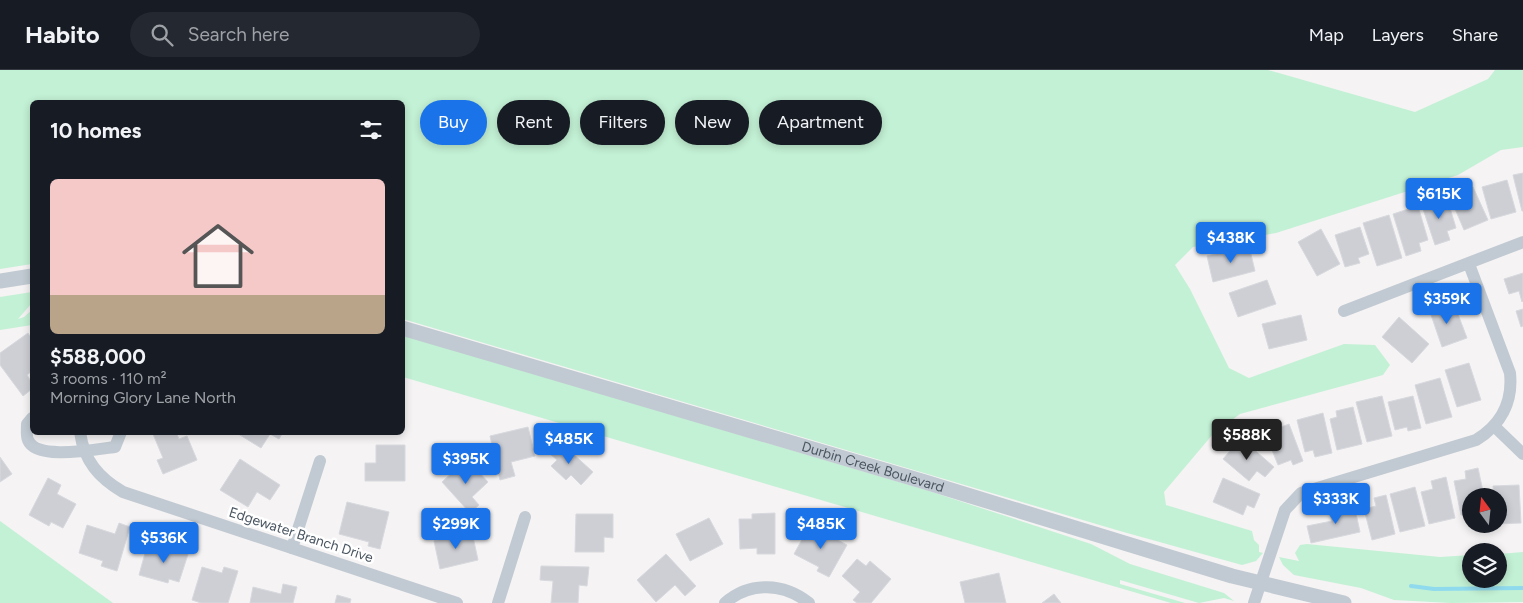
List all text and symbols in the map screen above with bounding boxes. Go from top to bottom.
search box [130,12,480,57]
text: Habito [25,20,100,49]
icon: search [148,21,176,49]
text: Search here [188,23,289,46]
text: Map [1309,24,1344,46]
text: Layers [1372,24,1424,46]
text: Share [1452,24,1498,46]
chip: Buy [420,100,487,145]
chip: Rent [497,100,570,145]
chip: Filters [580,100,665,145]
chip: New [675,100,749,145]
chip: Apartment [759,100,882,145]
icon: filters [357,116,385,144]
text: 10 homes [50,118,141,143]
pin: $615K [1404,178,1474,220]
text: $615K [1417,184,1461,203]
icon: home [173,211,263,301]
pin: $438K [1196,222,1266,264]
text: $438K [1207,228,1255,247]
pin: $359K [1412,282,1482,325]
text: $359K [1424,289,1471,308]
text: $588,000 [50,344,146,369]
text: 3 rooms · 110 m² [50,369,166,388]
text: Morning Glory Lane North [50,388,236,407]
pin: $588K [1212,418,1282,461]
pin: $485K [534,422,604,465]
text: $588K [1223,425,1271,444]
text: $485K [545,429,593,448]
street label: Durbin Creek Boulevard [800,438,946,496]
pin: $395K [431,442,501,485]
text: $395K [443,449,490,468]
pin: $333K [1301,482,1371,525]
north arrow [1462,488,1508,532]
map controls [1462,488,1507,588]
text: $333K [1313,489,1359,508]
street label: Edgewater Branch Drive [227,504,376,566]
pin: $299K [421,508,491,550]
pin: $485K [786,508,856,550]
text: $299K [432,514,480,533]
text: $485K [797,514,845,533]
pin: $536K [129,522,199,564]
text: $536K [141,528,188,547]
button: layers [1462,543,1507,588]

